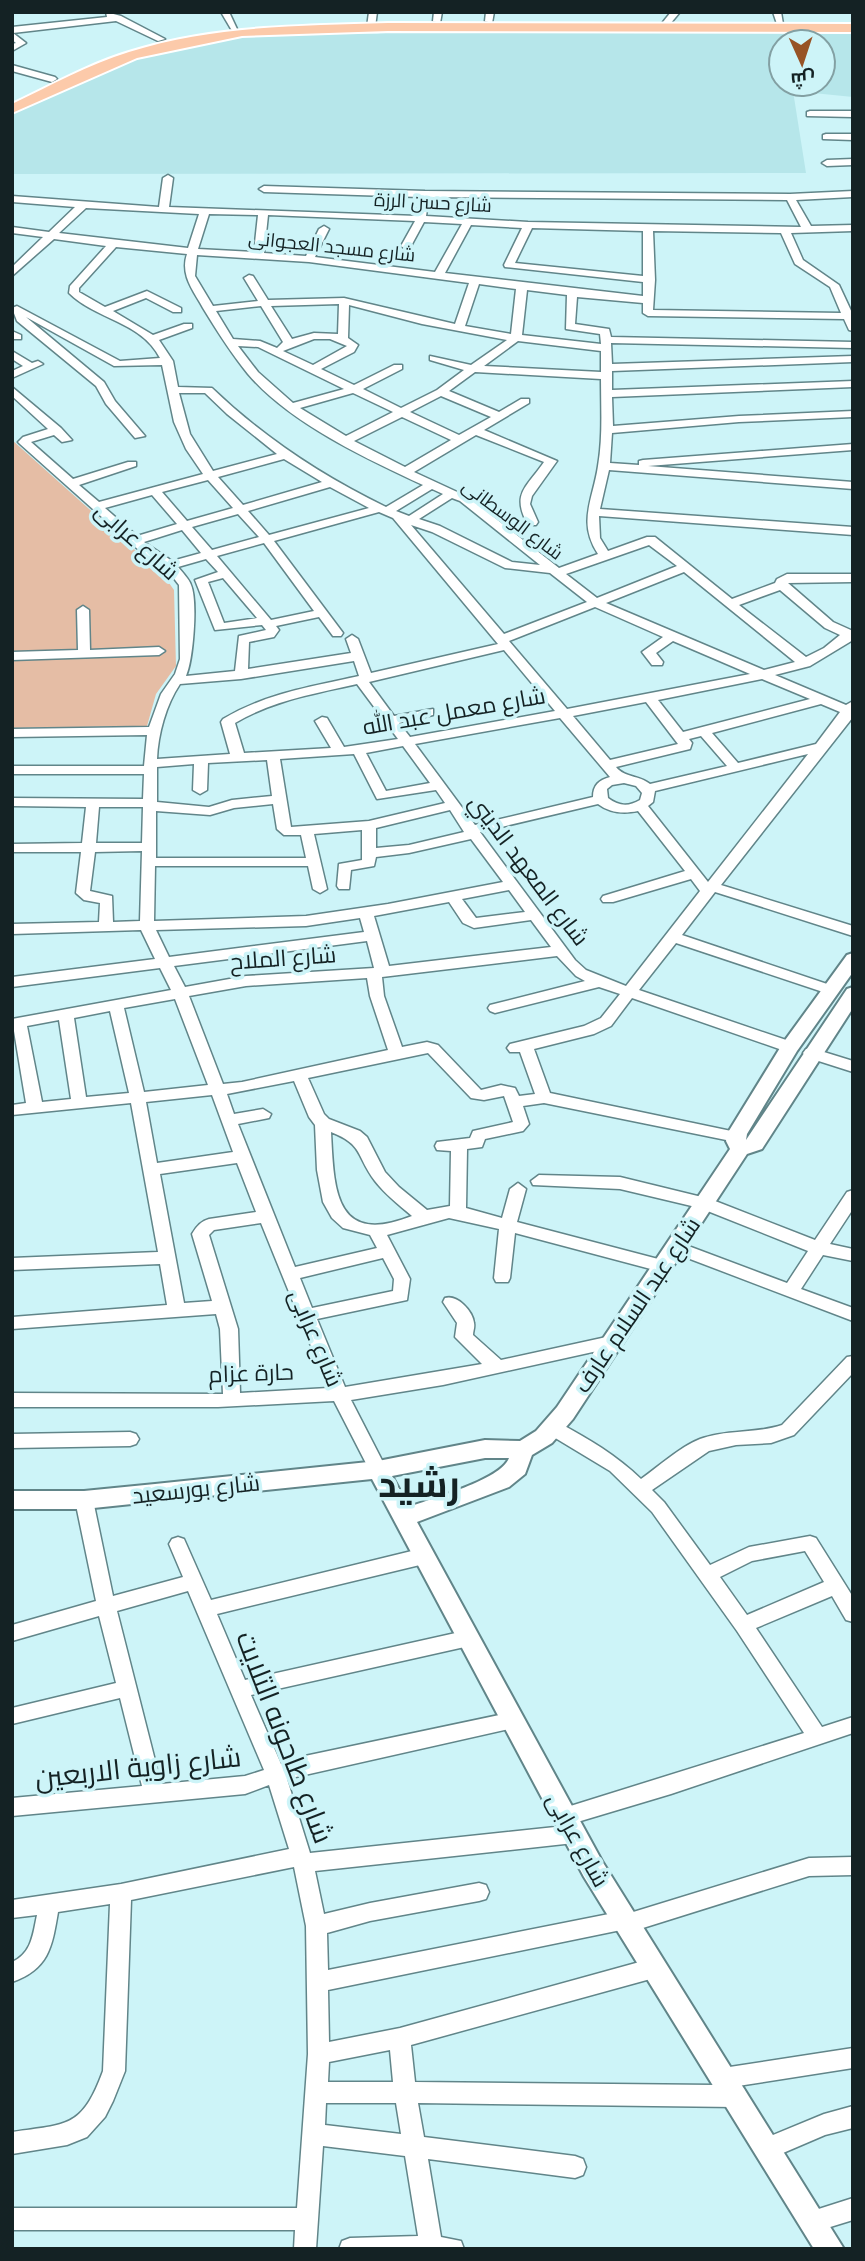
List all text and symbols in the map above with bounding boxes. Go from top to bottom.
north arrow [767,28,837,98]
text: ش [790,65,816,91]
street label: شارع حسن الرزة [374,189,492,219]
street label: شارع مسجد العجوانى [247,227,416,269]
street label: شارع الوسطانى [457,475,567,566]
street label: شارع عرابى [87,498,183,588]
street label: شارع معمل عبد الله [360,680,548,744]
street label: شارع المعهد الديني [460,790,593,954]
street label: شارع الملاح [229,942,337,979]
street label: شارع عبد السلام عارف [570,1213,709,1400]
street label: شارع عرابى [280,1286,347,1392]
street label: حارة عزام [208,1360,294,1391]
district label: رشيد [378,1464,460,1511]
street label: شارع بورسعيد [131,1470,262,1513]
street label: شارع طاحونه التلايت [225,1627,339,1849]
street label: شارع زاوية الاربعين [33,1741,243,1799]
street label: شارع عرابى [538,1789,613,1893]

